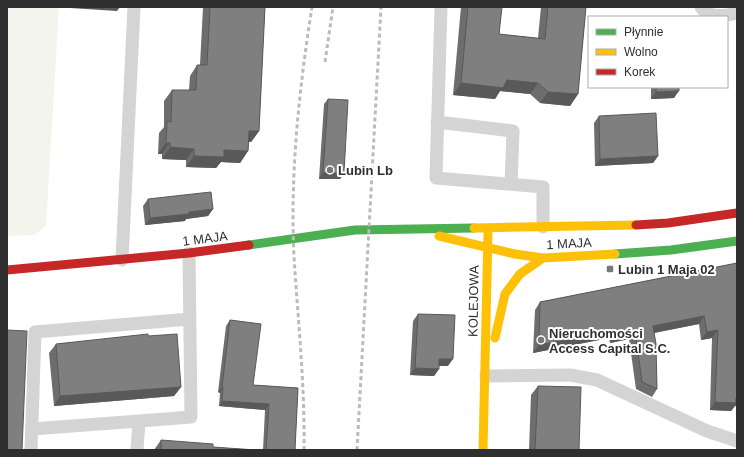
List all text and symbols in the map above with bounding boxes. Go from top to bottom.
legend [588,16,728,88]
text: Płynnie [624,25,664,39]
text: Wolno [624,45,658,59]
text: Korek [624,65,656,79]
place label: Lubin Lb [338,163,393,178]
marker: Lubin Lb [325,165,335,175]
street label: 1 MAJA [182,228,229,249]
street label: 1 MAJA [546,235,592,252]
place label: Lubin 1 Maja 02 [618,262,715,277]
marker: Lubin 1 Maja 02 [605,264,615,274]
street label: KOLEJOWA [465,265,482,337]
place label: Nieruchomości Access Capital S.C. [549,326,670,356]
marker: Nieruchomości Access Capital S.C. [536,335,546,345]

